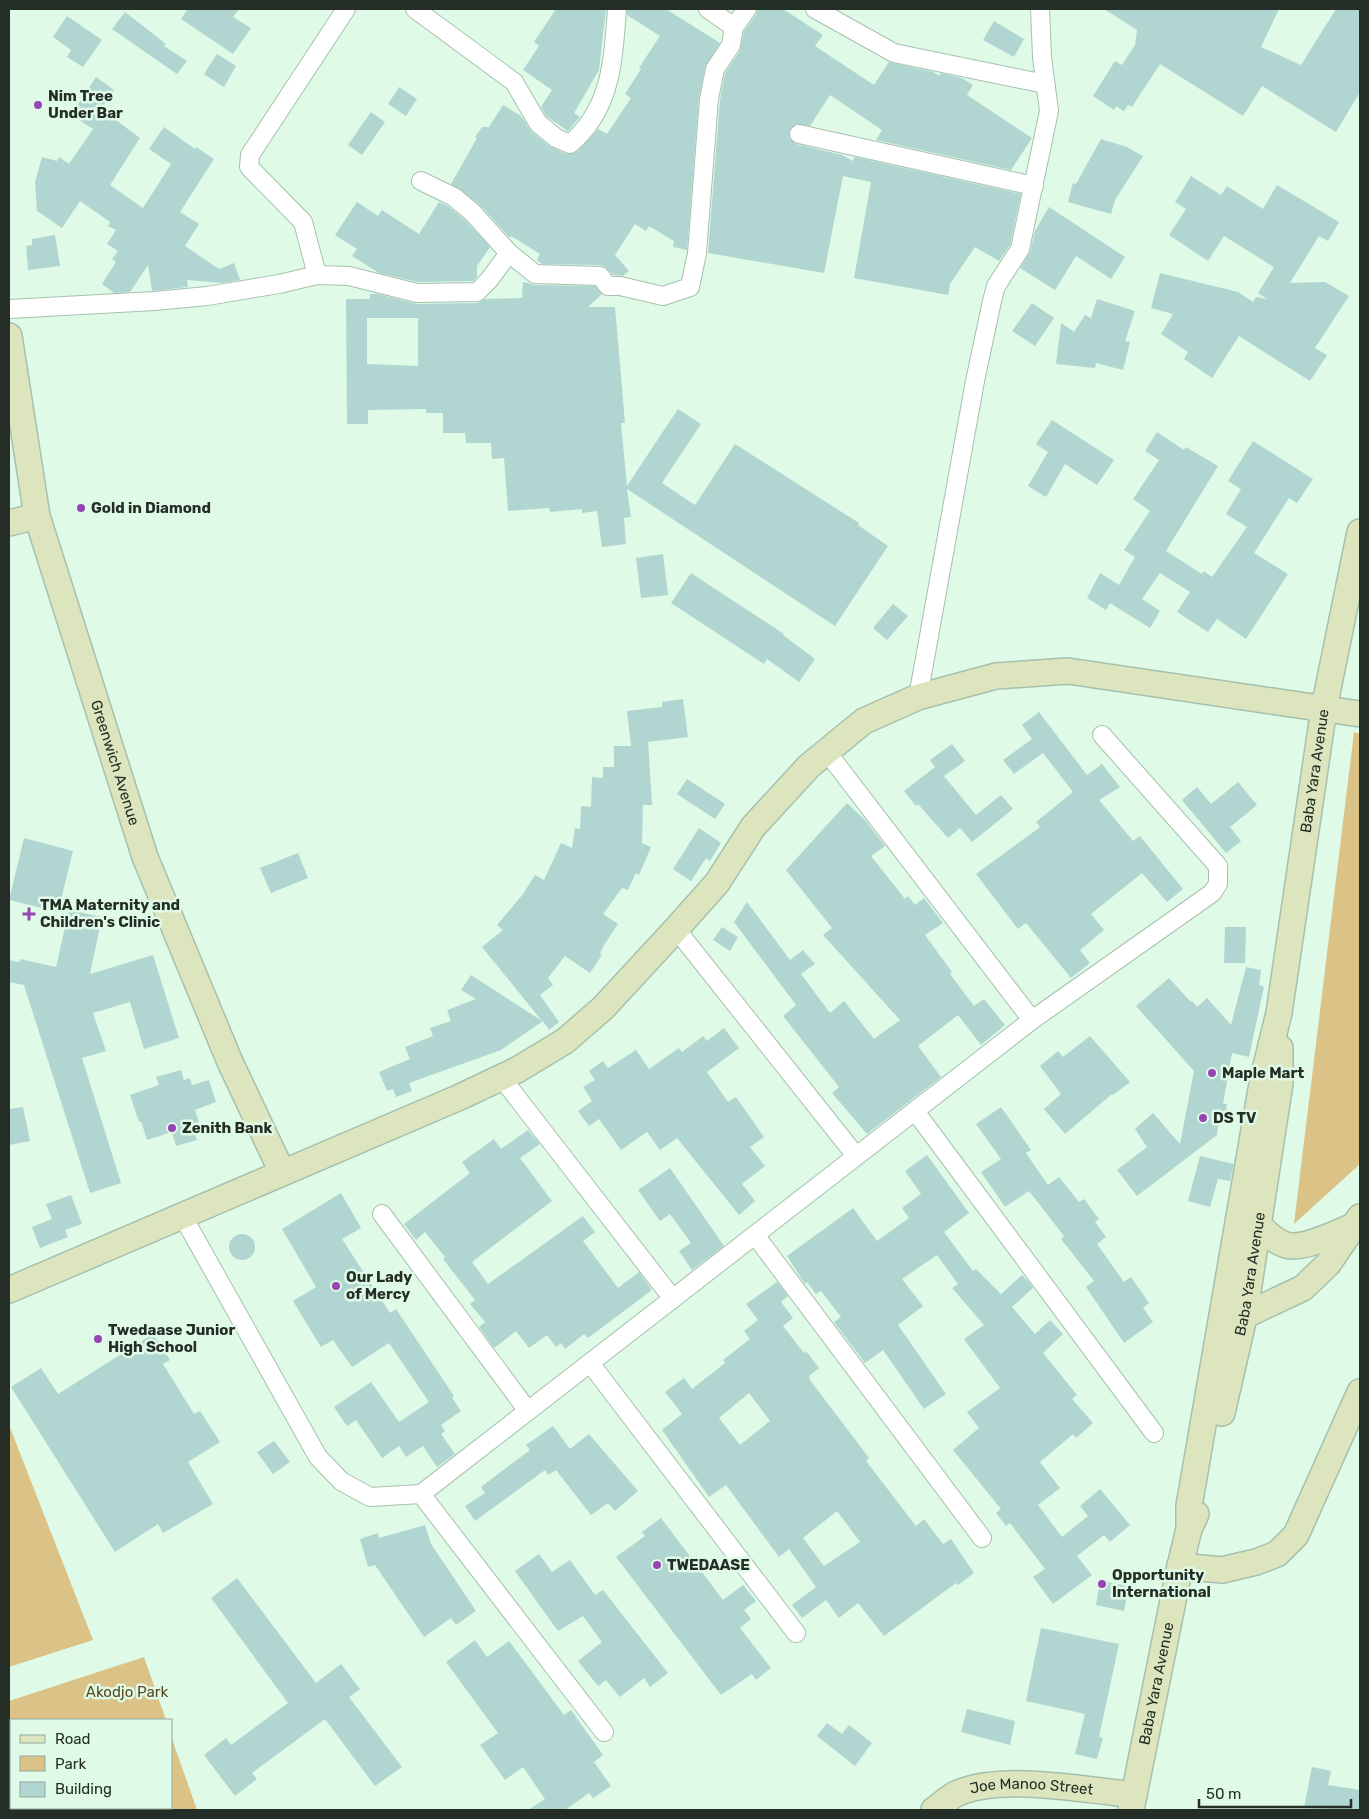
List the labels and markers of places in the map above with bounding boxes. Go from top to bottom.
place label: Nim Tree Under Bar [48,87,123,122]
marker: Nim Tree Under Bar [32,99,44,111]
place label: Gold in Diamond [91,499,211,517]
marker: Gold in Diamond [75,502,87,514]
place label: TMA Maternity and Children's Clinic [40,896,180,931]
marker: TMA Maternity and Children's Clinic [22,907,36,921]
place label: Maple Mart [1222,1064,1304,1082]
marker: Maple Mart [1206,1067,1218,1079]
place label: DS TV [1213,1109,1257,1127]
marker: DS TV [1197,1112,1209,1124]
place label: Zenith Bank [182,1119,272,1137]
marker: Zenith Bank [166,1122,178,1134]
place label: Our Lady of Mercy [346,1268,412,1303]
marker: Our Lady of Mercy [330,1280,342,1292]
place label: Twedaase Junior High School [108,1321,235,1356]
marker: Twedaase Junior High School [92,1333,104,1345]
place label: TWEDAASE [667,1556,750,1574]
marker: TWEDAASE [651,1559,663,1571]
place label: Opportunity International [1112,1566,1211,1601]
marker: Opportunity International [1096,1578,1108,1590]

